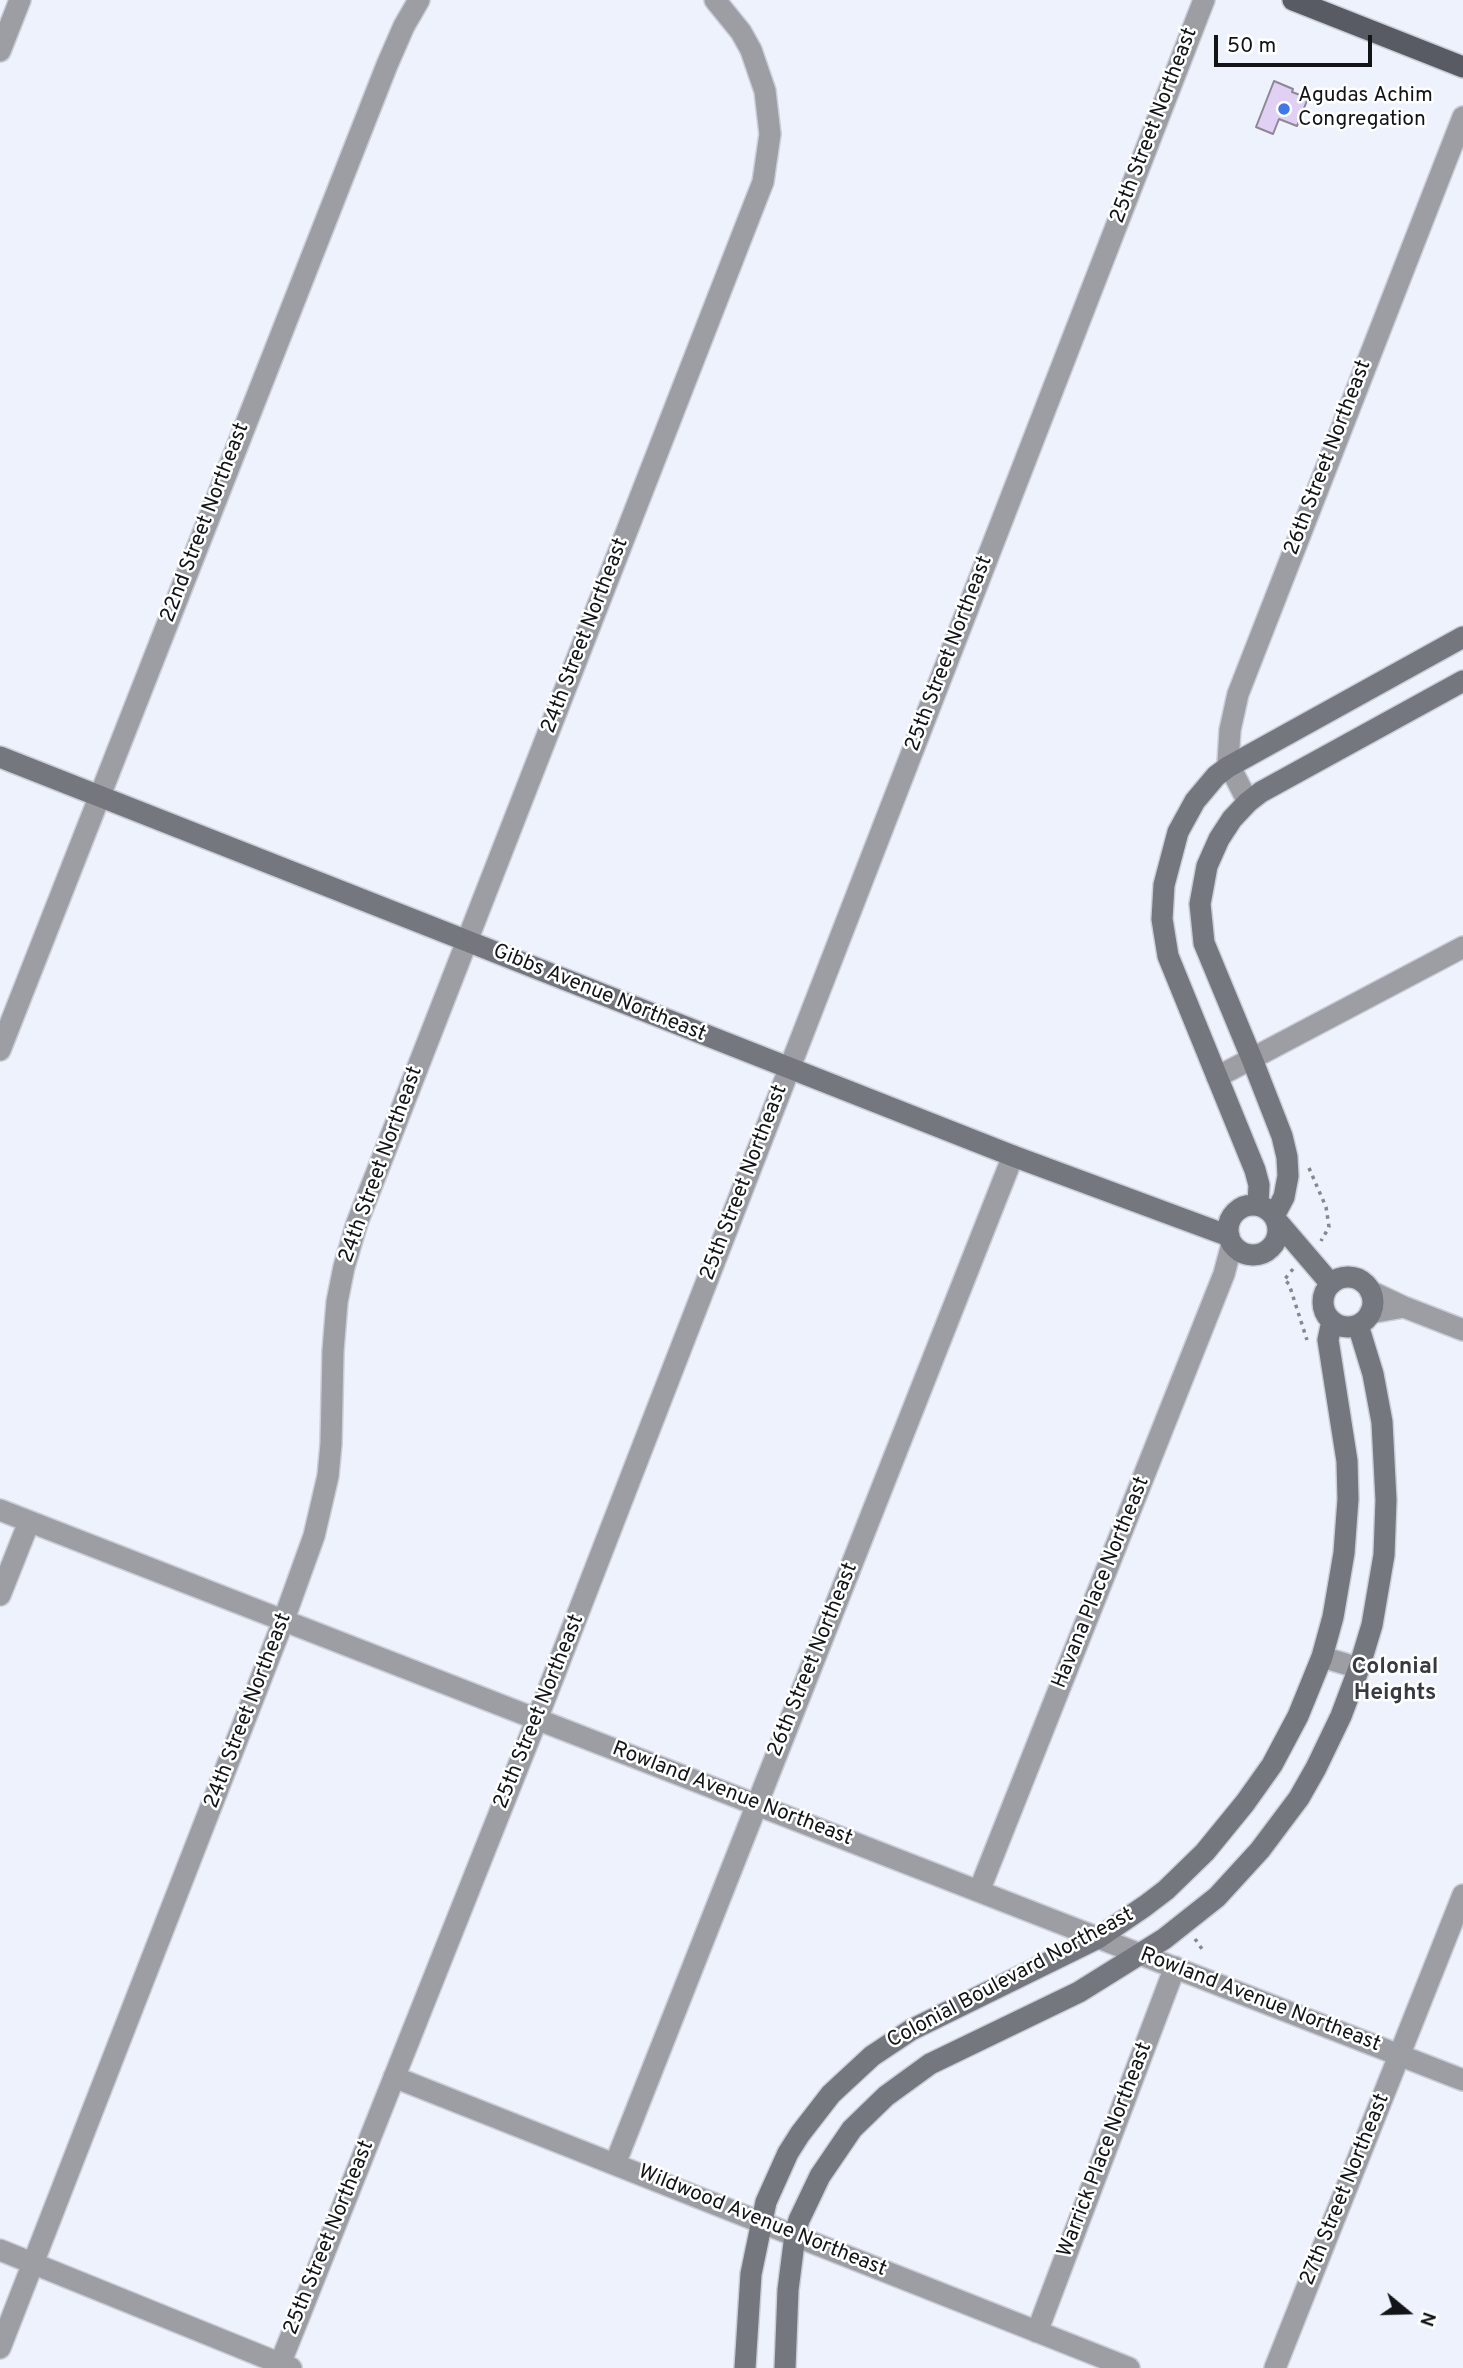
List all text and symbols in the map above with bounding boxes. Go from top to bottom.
scale bar [1218,21,1376,65]
street label: 25th Street Northeast [1106,25,1204,227]
text: 50 m [1227,33,1276,60]
place label: Agudas Achim Congregation [1298,84,1433,134]
marker: Agudas Achim Congregation [1276,101,1292,117]
street label: 26th Street Northeast [1280,357,1378,559]
street label: 22nd Street Northeast [156,420,256,626]
street label: 24th Street Northeast [537,535,635,737]
street label: 25th Street Northeast [901,553,999,755]
street label: Gibbs Avenue Northeast [489,940,709,1048]
street label: 24th Street Northeast [335,1063,429,1267]
street label: 25th Street Northeast [696,1082,794,1284]
street label: Havana Place Northeast [1048,1473,1156,1693]
street label: 26th Street Northeast [764,1559,864,1761]
street label: 24th Street Northeast [200,1610,298,1812]
street label: 25th Street Northeast [489,1611,591,1813]
district label: Colonial Heights [1352,1654,1438,1708]
street label: Rowland Avenue Northeast [608,1737,856,1853]
street label: Colonial Boulevard Northeast [883,1903,1139,2055]
street label: Rowland Avenue Northeast [1136,1943,1384,2059]
street label: Warrick Place Northeast [1053,2039,1159,2261]
street label: 27th Street Northeast [1296,2090,1396,2290]
street label: 25th Street Northeast [279,2137,381,2339]
street label: Wildwood Avenue Northeast [634,2161,890,2283]
north arrow [1372,2277,1442,2347]
text: N [1413,2308,1440,2329]

